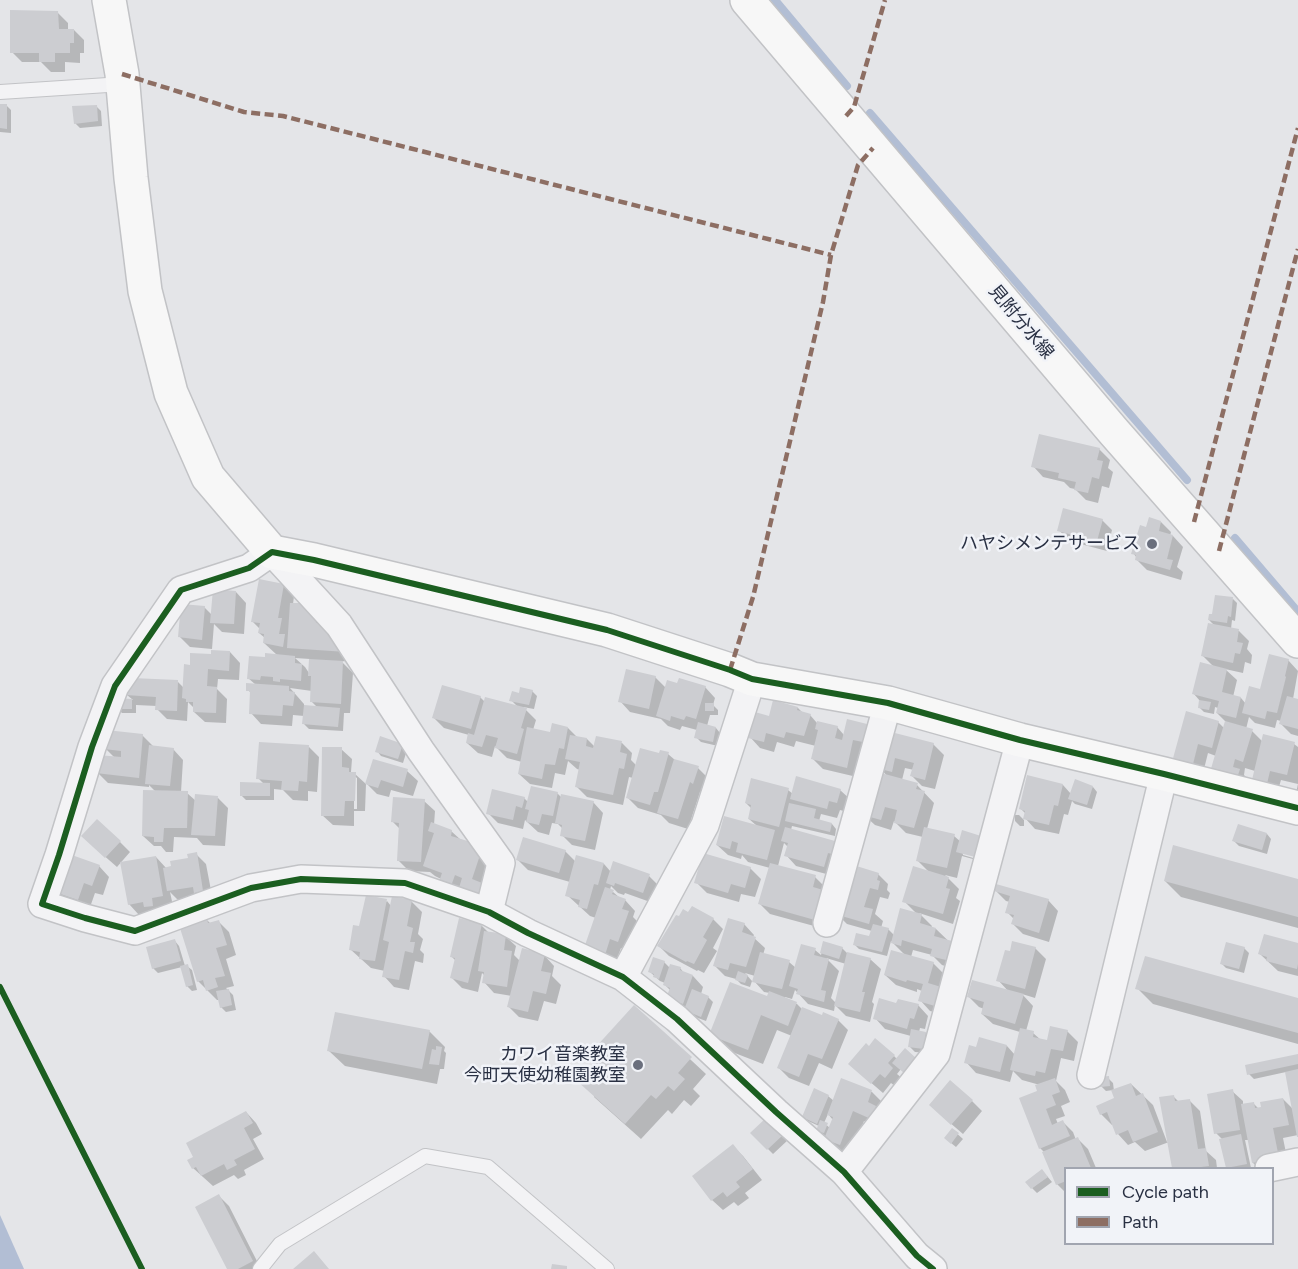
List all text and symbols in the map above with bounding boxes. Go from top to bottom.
street label: 見附分水線 [984,281,1058,363]
place label: ハヤシメンテサービス [960,533,1140,555]
marker: ハヤシメンテサービス [1145,537,1159,551]
place label: カワイ音楽教室 今町天使幼稚園教室 [464,1044,626,1086]
marker: カワイ音楽教室 今町天使幼稚園教室 [631,1058,645,1072]
legend [1064,1167,1274,1245]
text: Cycle path [1122,1181,1209,1203]
text: Path [1122,1211,1158,1233]

